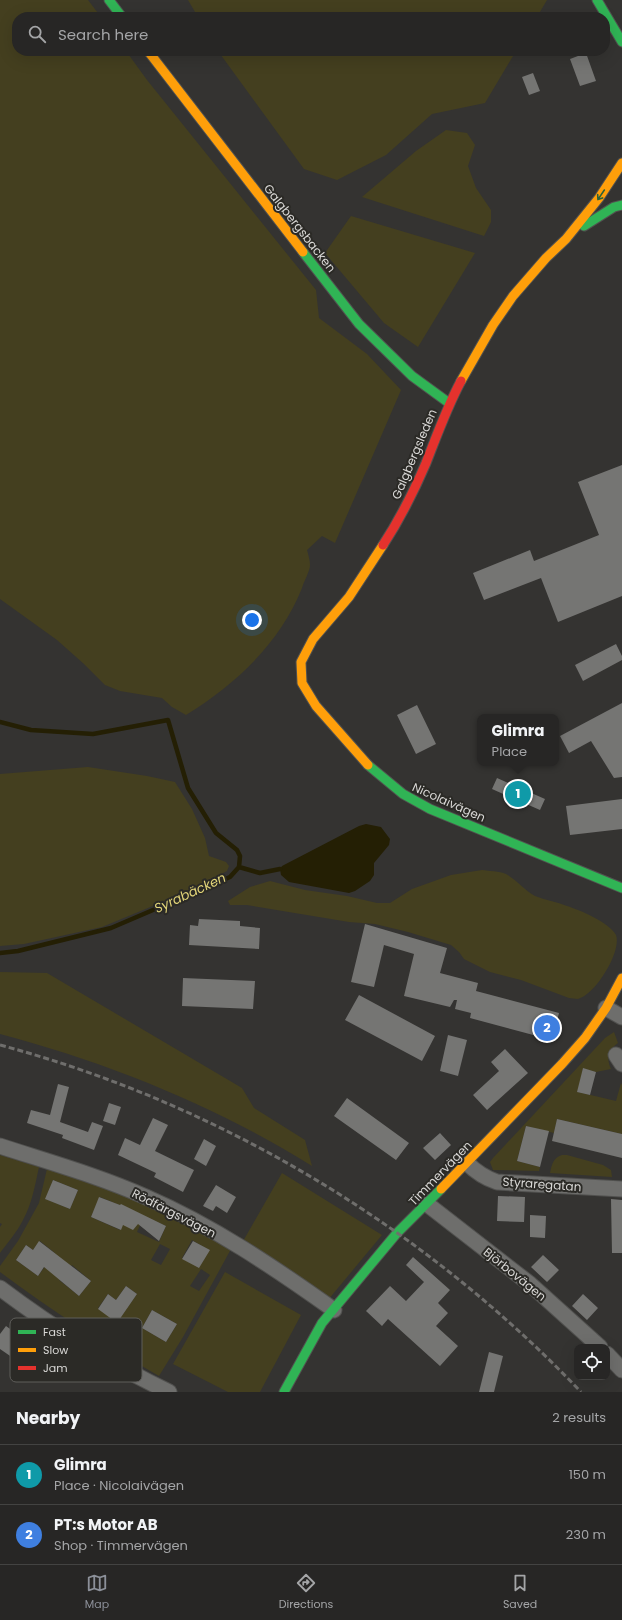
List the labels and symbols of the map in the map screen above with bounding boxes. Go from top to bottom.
street label: Galgbergsbacken [260,180,340,276]
one-way arrow [597,190,605,201]
street label: Galgbergsleden [387,406,441,502]
your location [242,610,262,630]
street label: Nicolaivägen [410,778,488,826]
pin: 1 [505,779,531,809]
water label: Syrabäcken [151,868,229,918]
pin: 2 [534,1013,560,1043]
street label: Timmervägen [405,1137,475,1209]
street label: Styraregatan [502,1173,582,1195]
street label: Rödfärgsvägen [129,1185,219,1241]
street label: Björbovägen [480,1243,550,1305]
legend [10,1318,142,1382]
text: Fast [43,1324,66,1340]
text: Slow [43,1342,68,1358]
text: Jam [43,1360,68,1376]

